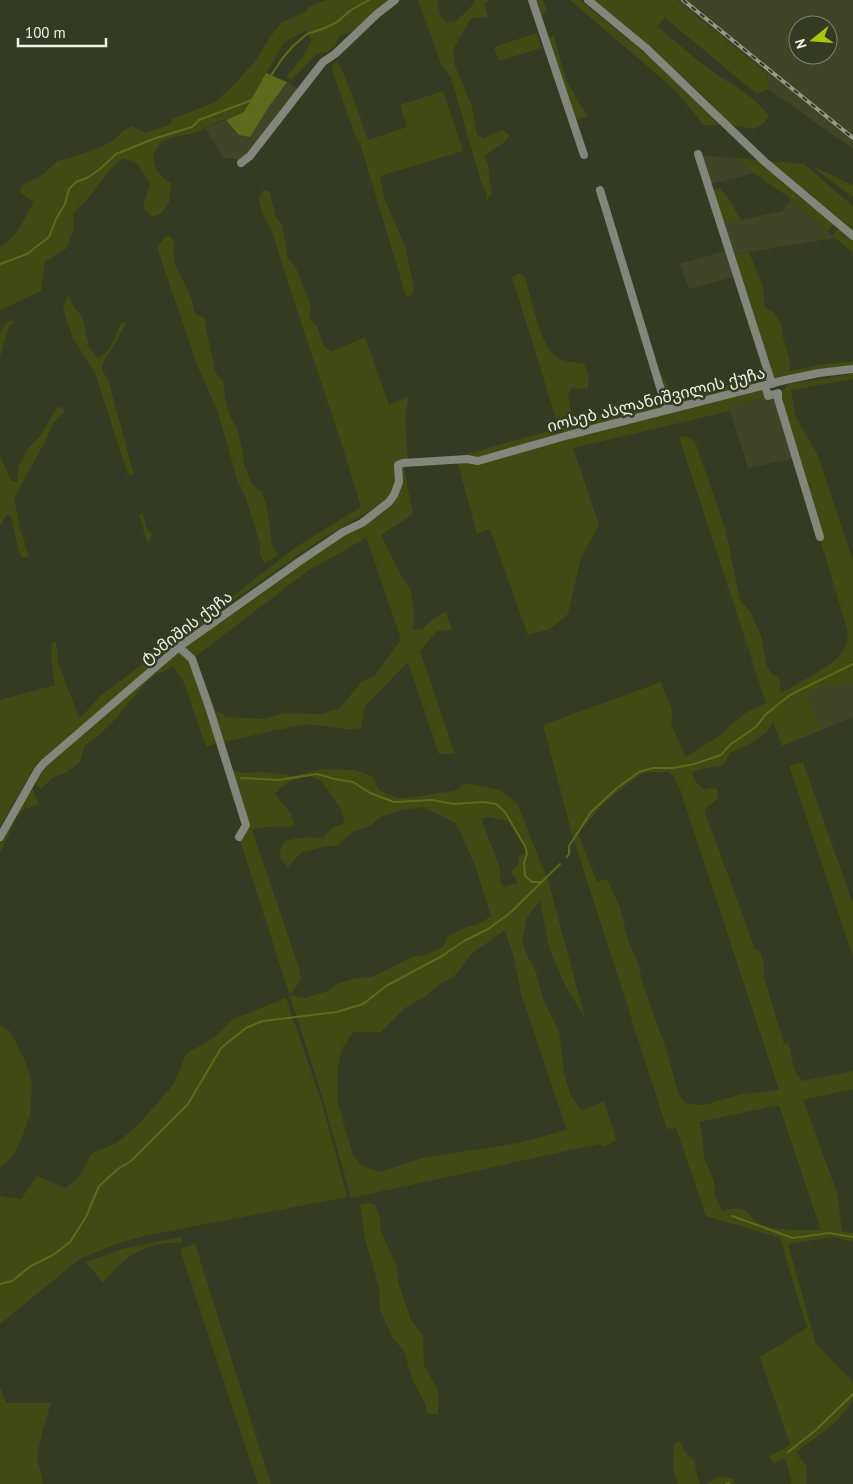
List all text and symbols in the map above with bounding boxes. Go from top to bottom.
scale bar [18,15,105,47]
north arrow [788,15,838,65]
text: 100 m [25,23,66,42]
text: N [791,37,811,51]
street label: იოსებ ასლანიშვილის ქუჩა [545,362,767,437]
street label: ტამიშის ქუჩა [136,586,236,668]

